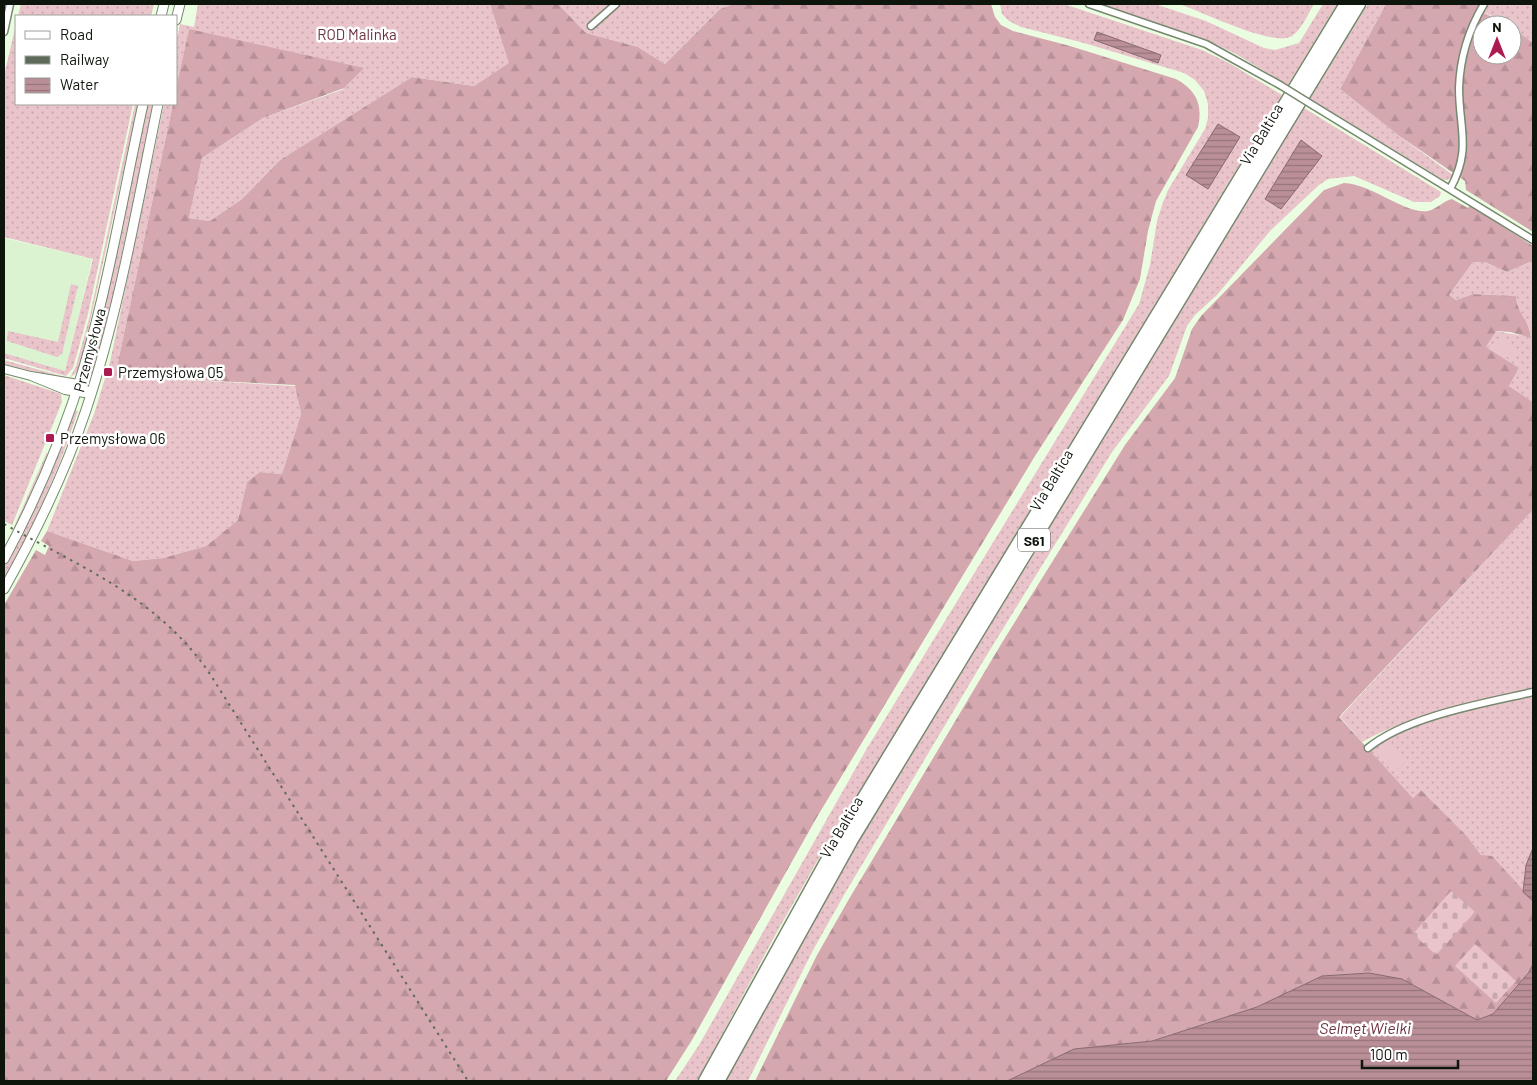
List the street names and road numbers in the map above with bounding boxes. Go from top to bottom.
street label: Via Baltica [1236,100,1286,168]
street label: Przemysłowa [69,306,109,394]
street label: Via Baltica [1026,446,1076,514]
road number: S61 [1018,528,1050,552]
street label: Via Baltica [816,793,866,861]

